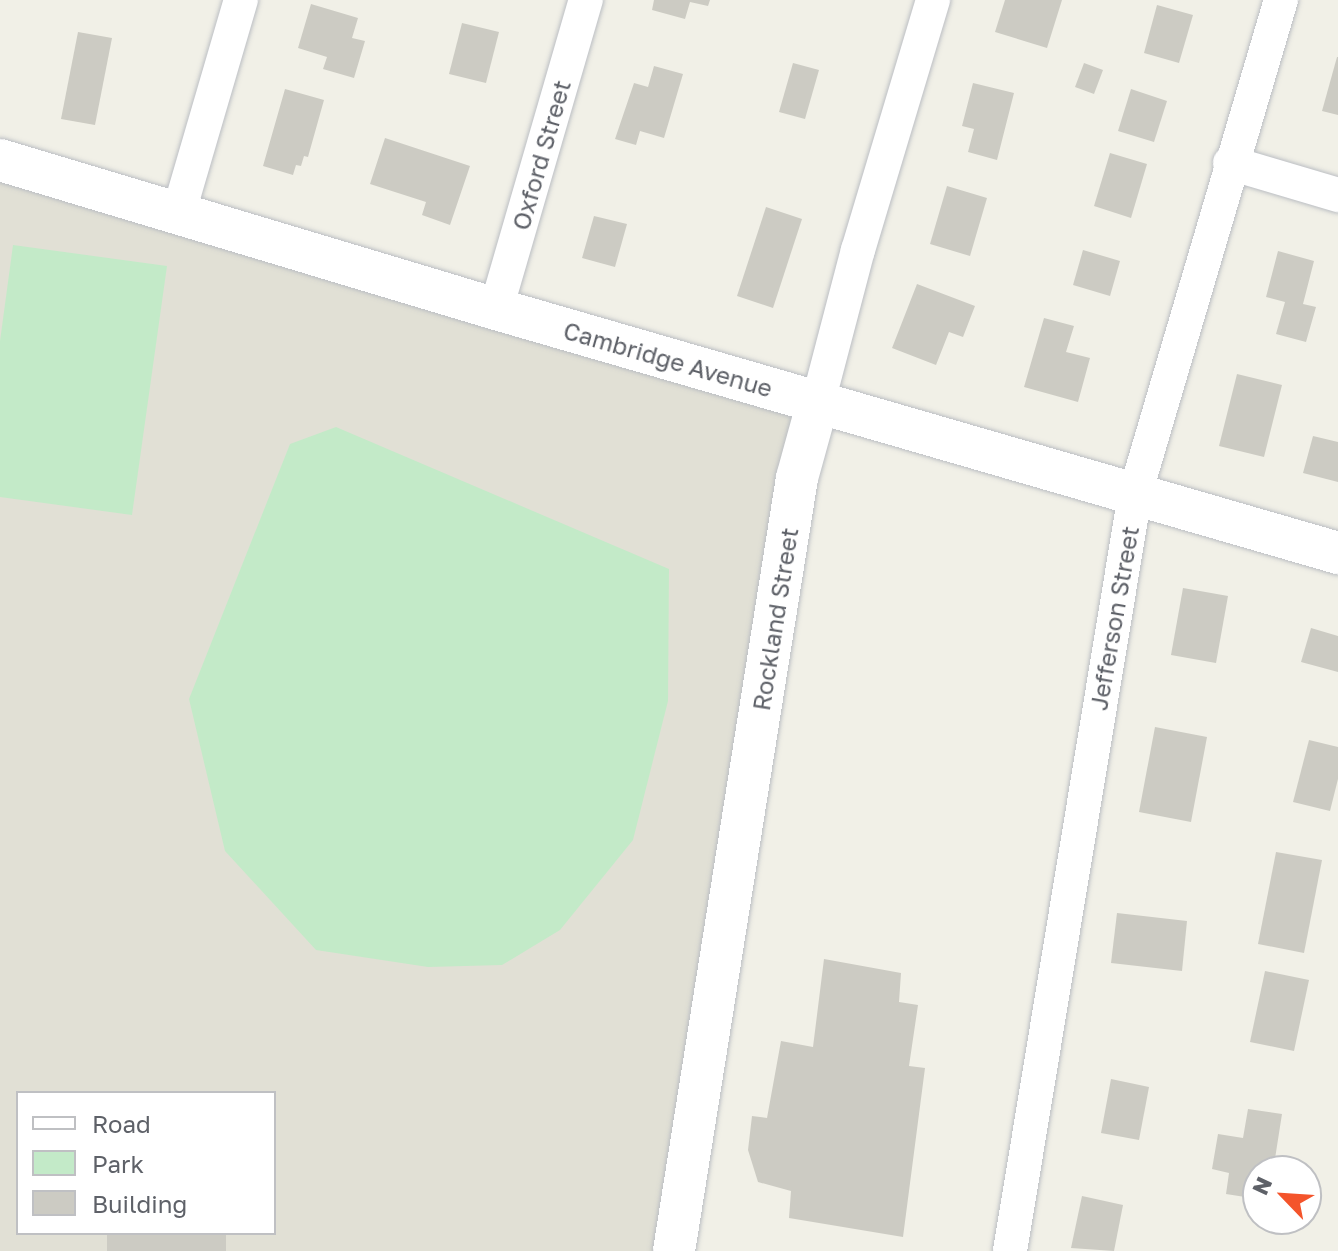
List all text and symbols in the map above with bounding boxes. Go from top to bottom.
street label: Oxford Street [506,77,576,233]
street label: Cambridge Avenue [560,315,776,403]
street label: Jefferson Street [1084,524,1144,712]
street label: Rockland Street [746,525,804,713]
legend [16,1091,276,1235]
text: Road [92,1109,151,1138]
text: Park [92,1149,144,1178]
north arrow [1242,1155,1322,1235]
text: N [1246,1172,1277,1199]
text: Building [92,1189,187,1218]

